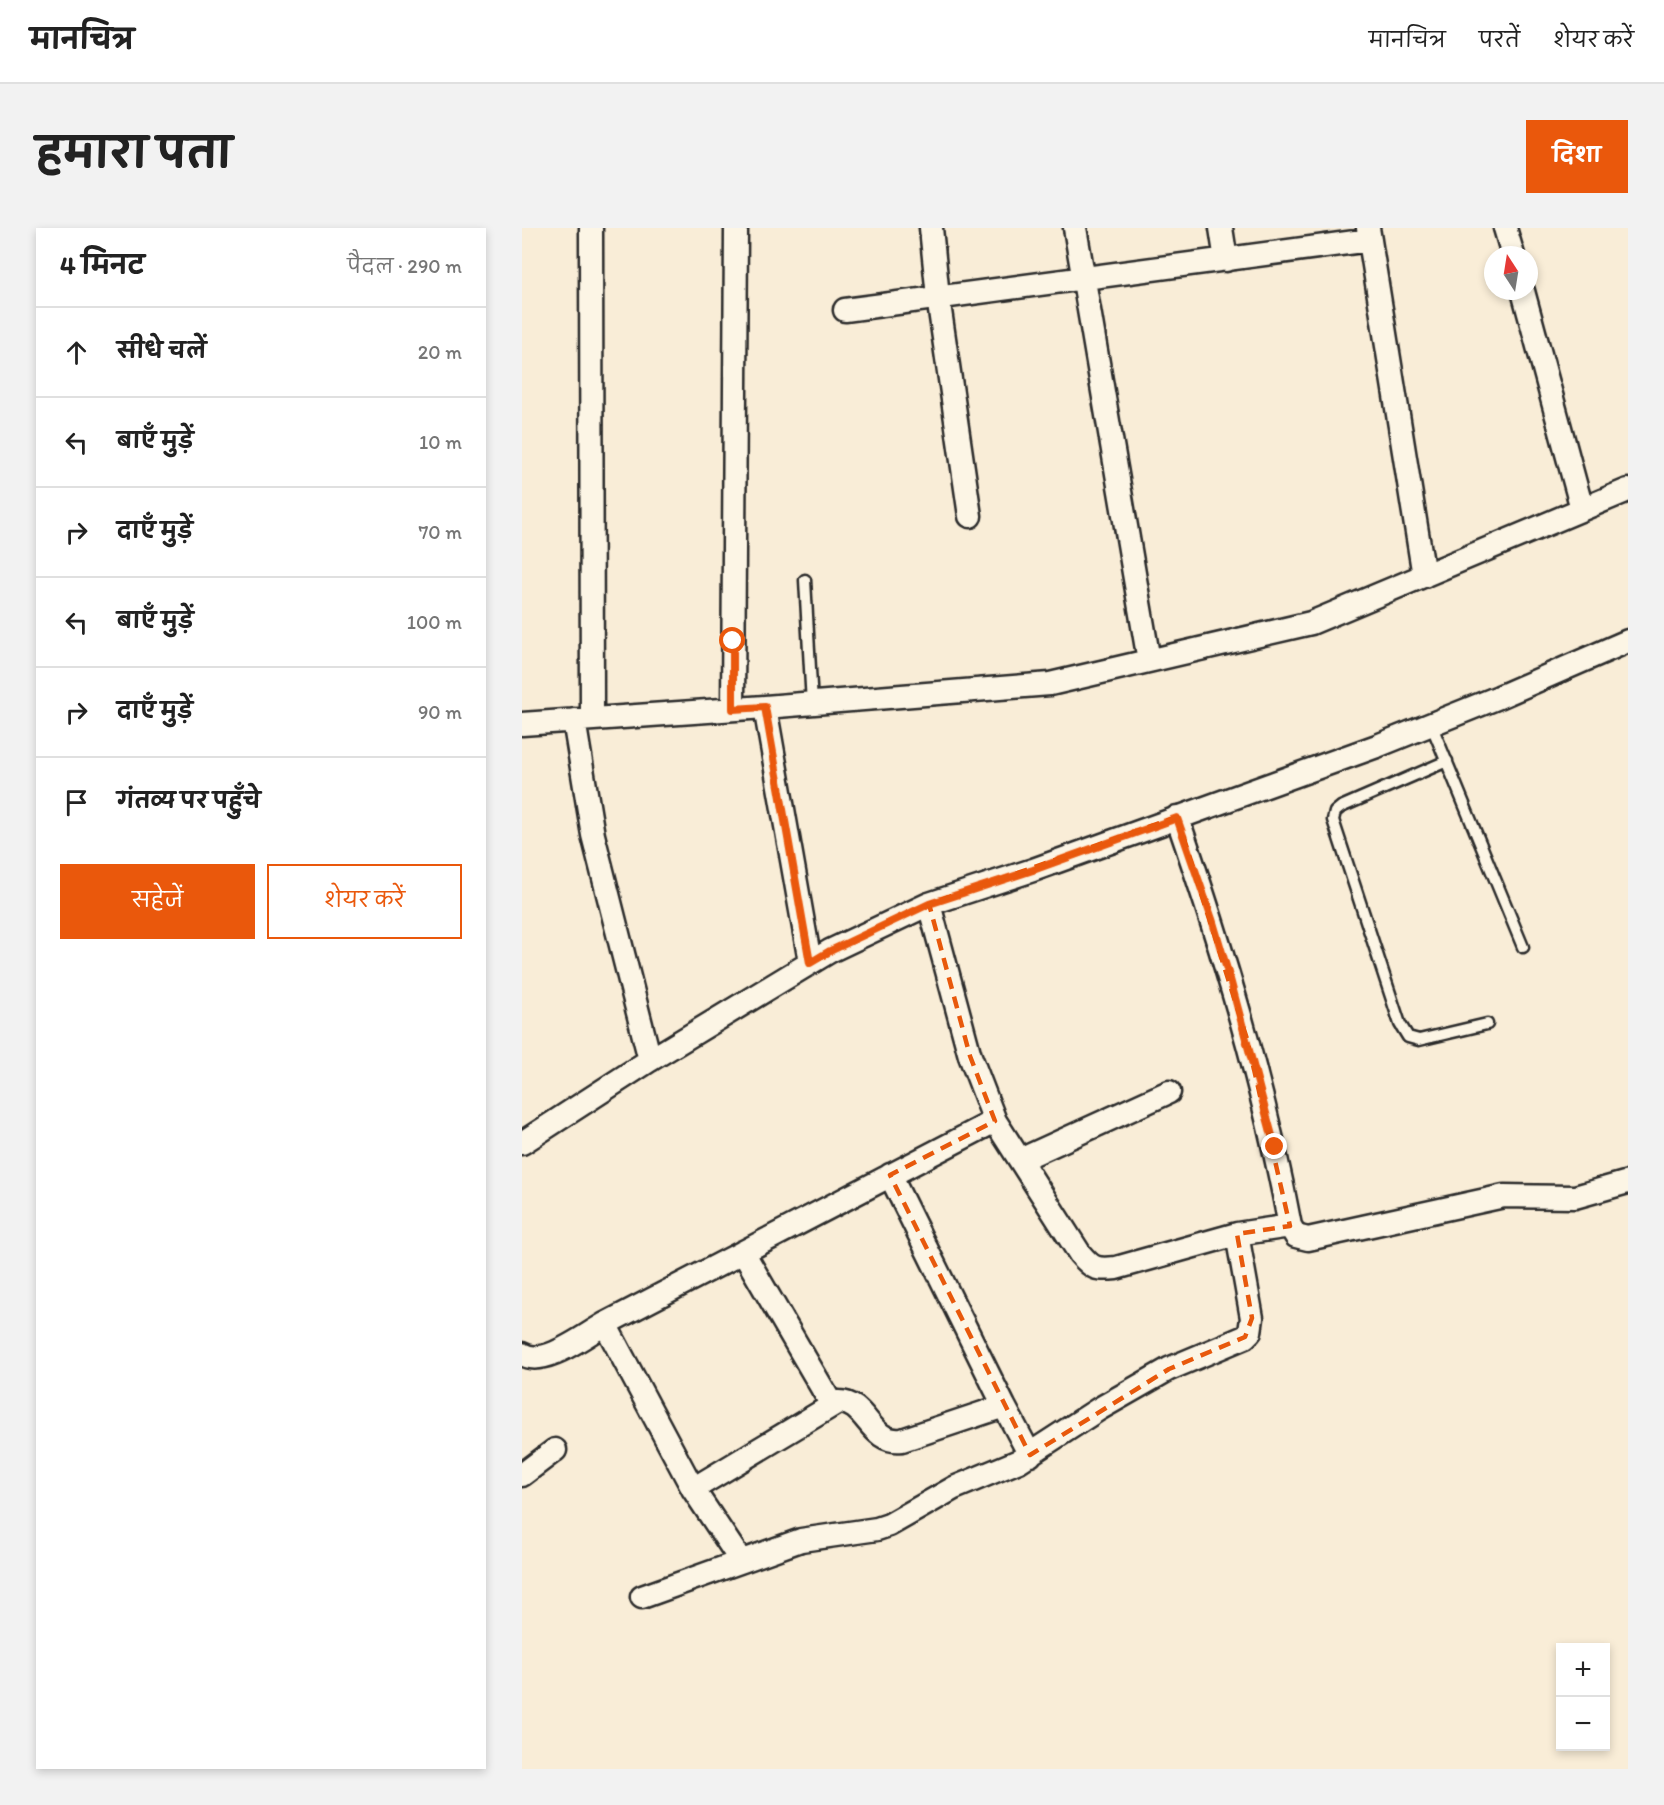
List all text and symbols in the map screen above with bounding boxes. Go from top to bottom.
text: मानचित्र [30,22,134,56]
text: मानचित्र [1369,27,1446,52]
text: परतें [1479,27,1520,52]
text: शेयर करें [1553,27,1634,52]
button: दिशा [1526,120,1628,193]
text: हमारा पता [36,127,232,178]
north arrow [1484,246,1538,300]
text: 4 मिनट [60,249,145,281]
text: पैदल · 290 m [347,254,462,278]
icon: ahead [60,336,93,369]
text: सीधे चलें [117,337,206,364]
text: 20 m [418,340,462,364]
icon: left [60,426,93,459]
text: बाएँ मुड़ें [117,427,194,454]
text: 10 m [419,430,462,454]
icon: right [60,516,93,549]
text: दाएँ मुड़ें [117,517,193,544]
text: 70 m [418,520,462,544]
icon: left [60,606,93,639]
text: बाएँ मुड़ें [117,607,194,634]
text: 100 m [407,610,462,634]
route start [719,627,745,653]
icon: right [60,696,93,729]
text: दाएँ मुड़ें [117,697,193,724]
text: 90 m [418,700,462,724]
icon: arrive [60,786,93,819]
text: गंतव्य पर पहुँचे [117,787,261,814]
button: सहेजें [60,864,255,939]
button: शेयर करें [267,864,462,939]
route end [1261,1133,1287,1159]
map controls [1556,1643,1610,1751]
button: + [1556,1643,1610,1697]
button: − [1556,1697,1610,1751]

